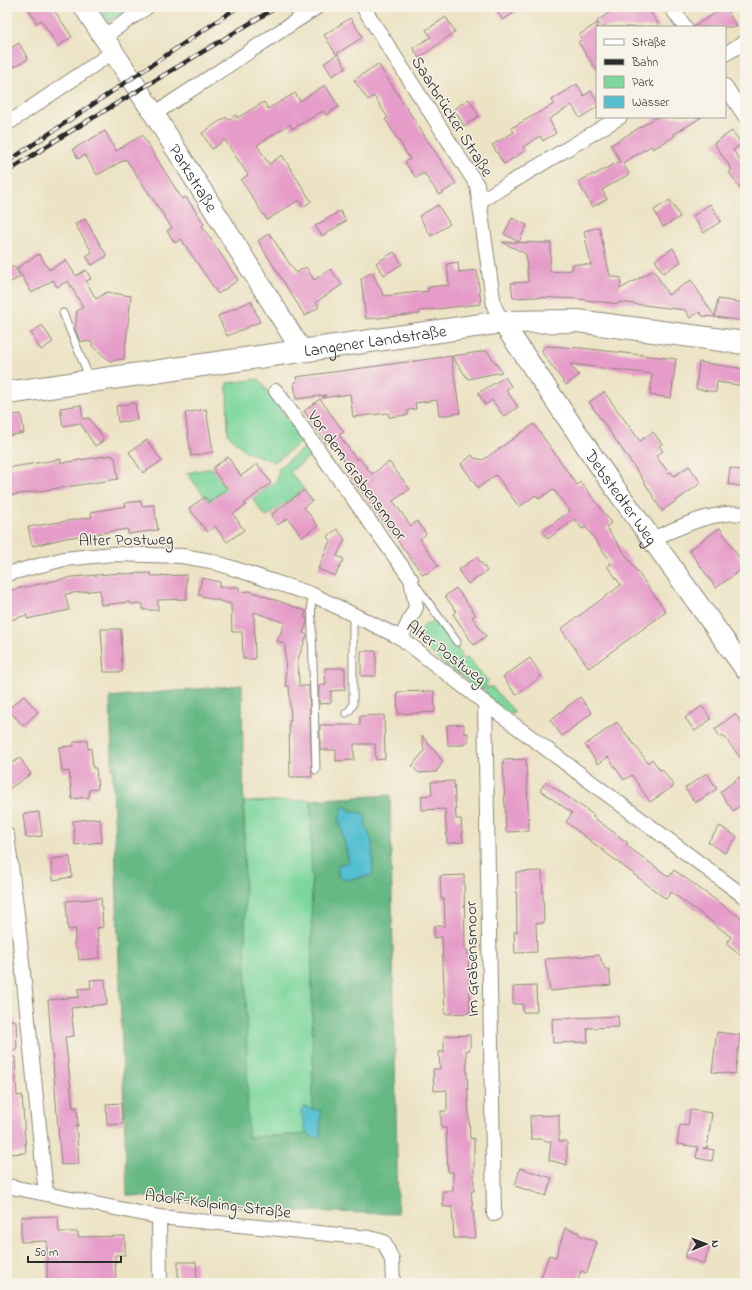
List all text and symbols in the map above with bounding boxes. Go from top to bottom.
legend [596,26,726,118]
text: Straße [632,34,666,52]
street label: Saarbrücker Straße [405,52,499,182]
text: Bahn [631,54,658,72]
text: Park [632,74,654,92]
text: Wasser [632,94,669,112]
street label: Parkstraße [162,140,223,218]
street label: Langener Landstraße [303,319,449,364]
street label: Vor dem Grabensmoor [300,405,413,547]
street label: Debstedter Weg [577,444,663,552]
street label: Alter Postweg [79,527,174,556]
street label: Alter Postweg [400,615,491,693]
street label: Im Grabensmoor [459,900,486,1017]
street label: Adolf-Kolping-Straße [143,1183,293,1228]
north arrow [686,1224,726,1264]
scale bar [28,1238,121,1264]
text: N [707,1240,723,1248]
text: 50 m [34,1244,58,1262]

